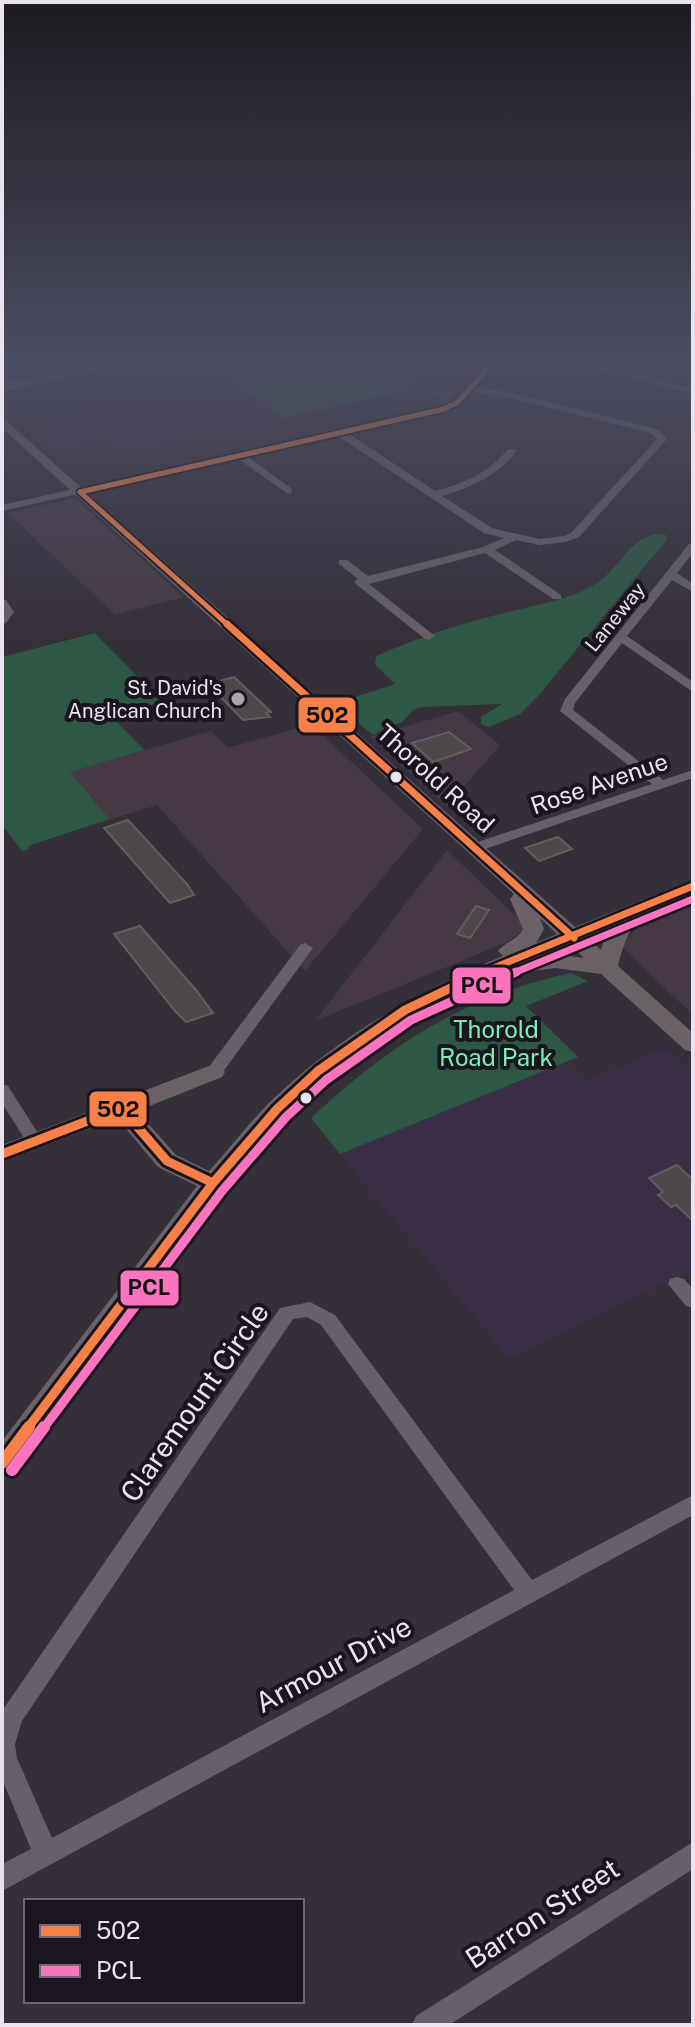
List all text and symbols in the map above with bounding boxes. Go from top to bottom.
street label: Laneway [580,577,650,656]
place label: St. David's Anglican Church [68,676,222,723]
marker: St. David's Anglican Church [229,690,247,708]
line badge: 502 [297,696,357,734]
text: 502 [306,702,349,728]
street label: Thorold Road [372,718,500,838]
street label: Rose Avenue [527,746,671,820]
unlabelled marker [388,769,404,785]
line badge: PCL [451,966,512,1005]
text: PCL [461,972,503,998]
park label: Thorold Road Park [439,1015,553,1071]
line badge: 502 [88,1090,148,1128]
unlabelled marker [298,1090,314,1106]
text: 502 [97,1096,140,1122]
line badge: PCL [119,1269,180,1307]
text: PCL [128,1274,170,1300]
street label: Claremount Circle [113,1296,275,1508]
street label: Armour Drive [249,1609,417,1719]
street label: Barron Street [459,1851,625,1975]
legend [24,1899,304,2003]
text: 502 [96,1916,140,1944]
text: PCL [96,1956,142,1984]

